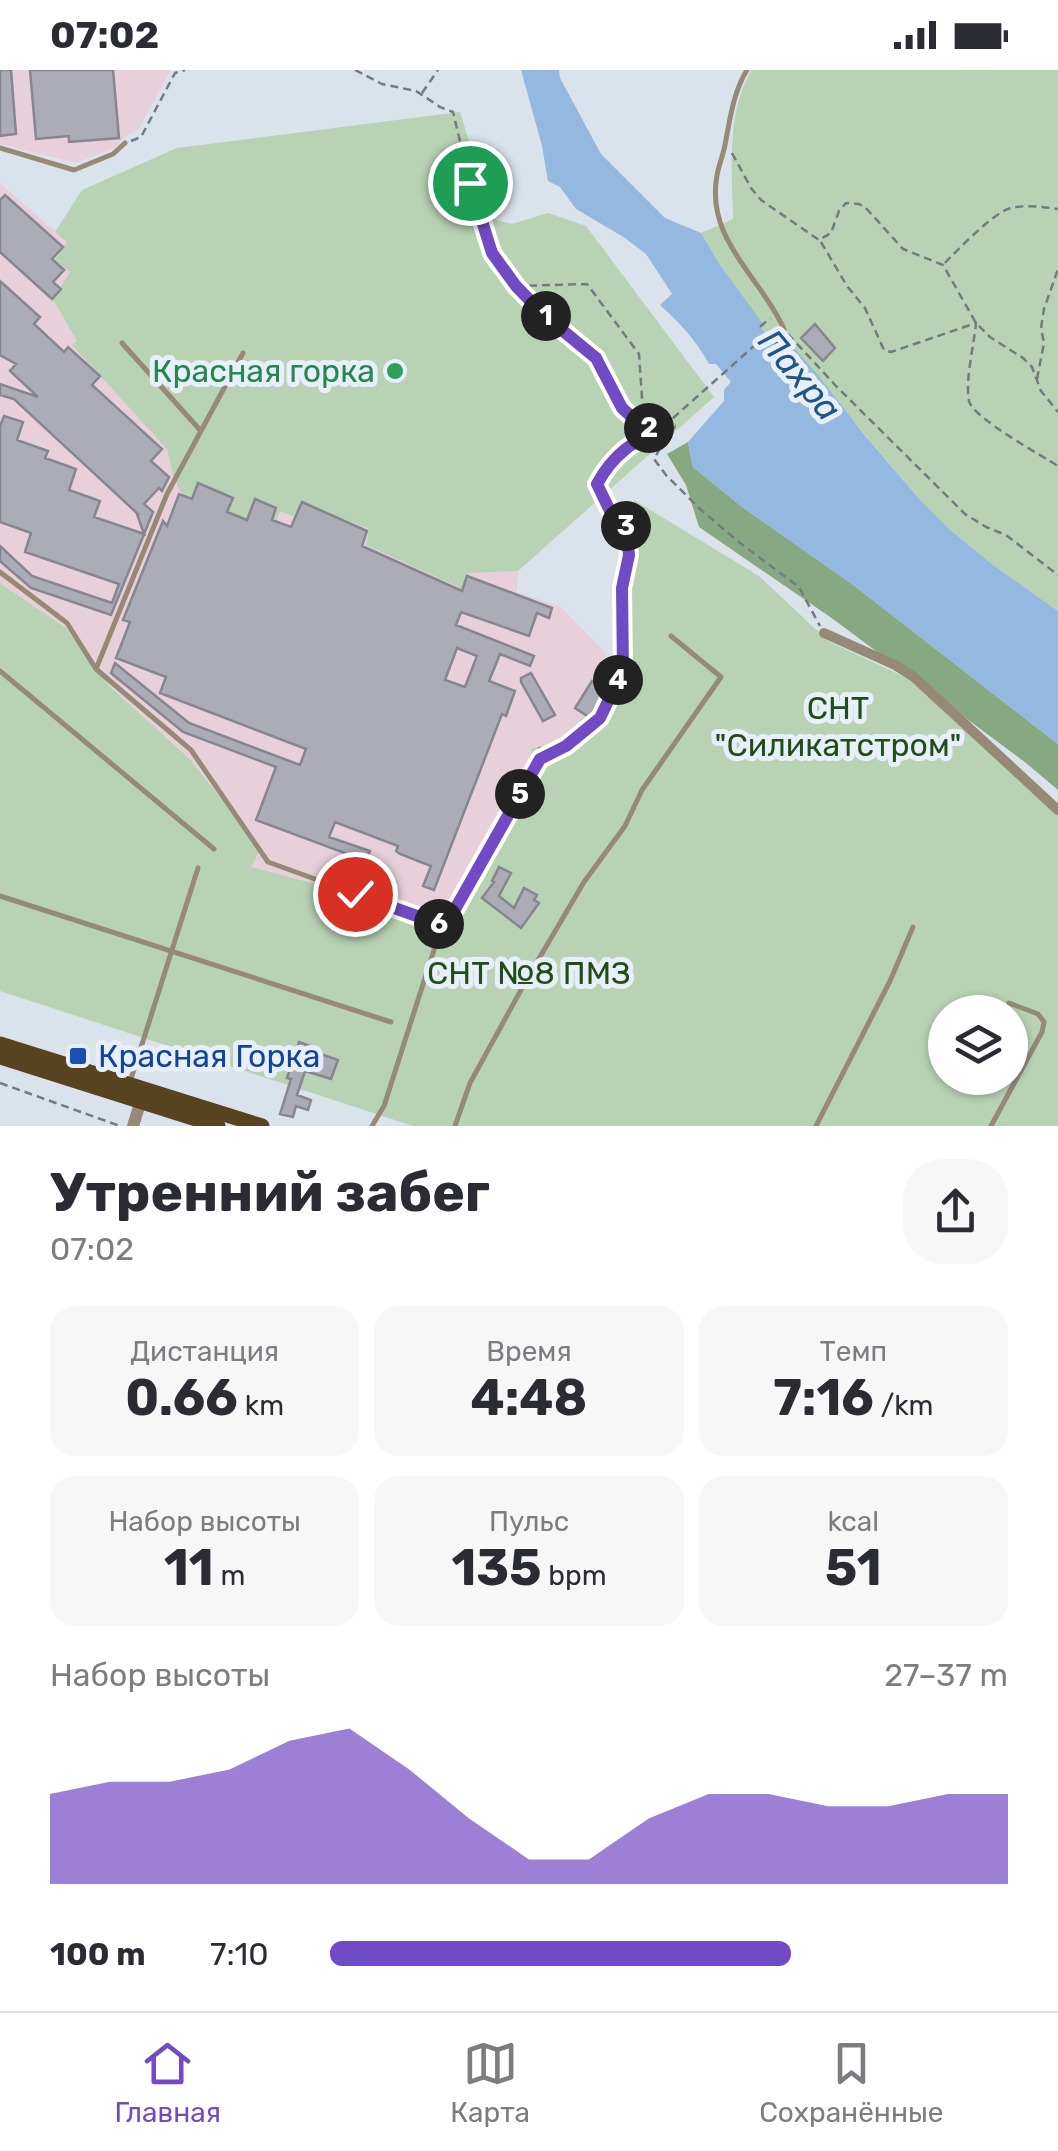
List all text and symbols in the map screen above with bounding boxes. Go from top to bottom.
text: 07:02 [50,12,159,58]
pin [428,141,513,226]
icon: arrive [443,156,498,211]
pin: 1 [521,291,571,341]
text: 1 [539,299,553,332]
water label: Пахра [750,321,850,429]
place label: Красная горка [152,352,375,390]
marker: Красная горка [384,360,406,382]
pin: 2 [624,403,674,453]
text: 2 [640,411,658,444]
pin: 3 [601,501,651,551]
text: 3 [617,509,635,542]
pin: 4 [593,655,643,705]
text: 4 [608,663,628,696]
park label: СНТ "Силикатстром" [714,689,962,764]
pin: 5 [495,769,545,819]
text: 5 [511,777,529,810]
pin [313,852,398,937]
icon: check [328,867,383,922]
pin: 6 [414,899,464,949]
text: 6 [430,907,448,940]
park label: СНТ №8 ПМЗ [427,954,631,992]
map controls [928,995,1028,1095]
button: layers [928,995,1028,1095]
place label: Красная Горка [98,1037,320,1075]
marker: Красная Горка [67,1045,89,1067]
button: share [903,1159,1008,1264]
text: Утренний забег [50,1160,490,1225]
text: 07:02 [50,1230,134,1268]
text: Дистанция [130,1335,279,1368]
text: Время [486,1335,572,1368]
text: Темп [820,1335,887,1368]
text: 0.66 [125,1368,238,1428]
text: 4:48 [471,1368,587,1428]
text: 7:16 [773,1368,874,1428]
text: km [238,1389,284,1422]
text: /km [874,1389,934,1422]
text: Набор высоты [108,1505,301,1538]
text: Пульс [489,1505,569,1538]
text: kcal [828,1505,879,1538]
text: 11 [164,1538,214,1598]
text: 135 [451,1538,541,1598]
text: 51 [825,1538,882,1598]
text: m [214,1559,245,1592]
text: bpm [541,1559,607,1592]
text: Набор высоты [50,1656,270,1694]
text: 27–37 m [884,1656,1008,1694]
text: 100 m [50,1935,146,1973]
text: 7:10 [210,1935,269,1973]
tab: Главная [115,2036,221,2129]
tab: Карта [450,2036,530,2129]
tab: Сохранённые [759,2036,943,2129]

